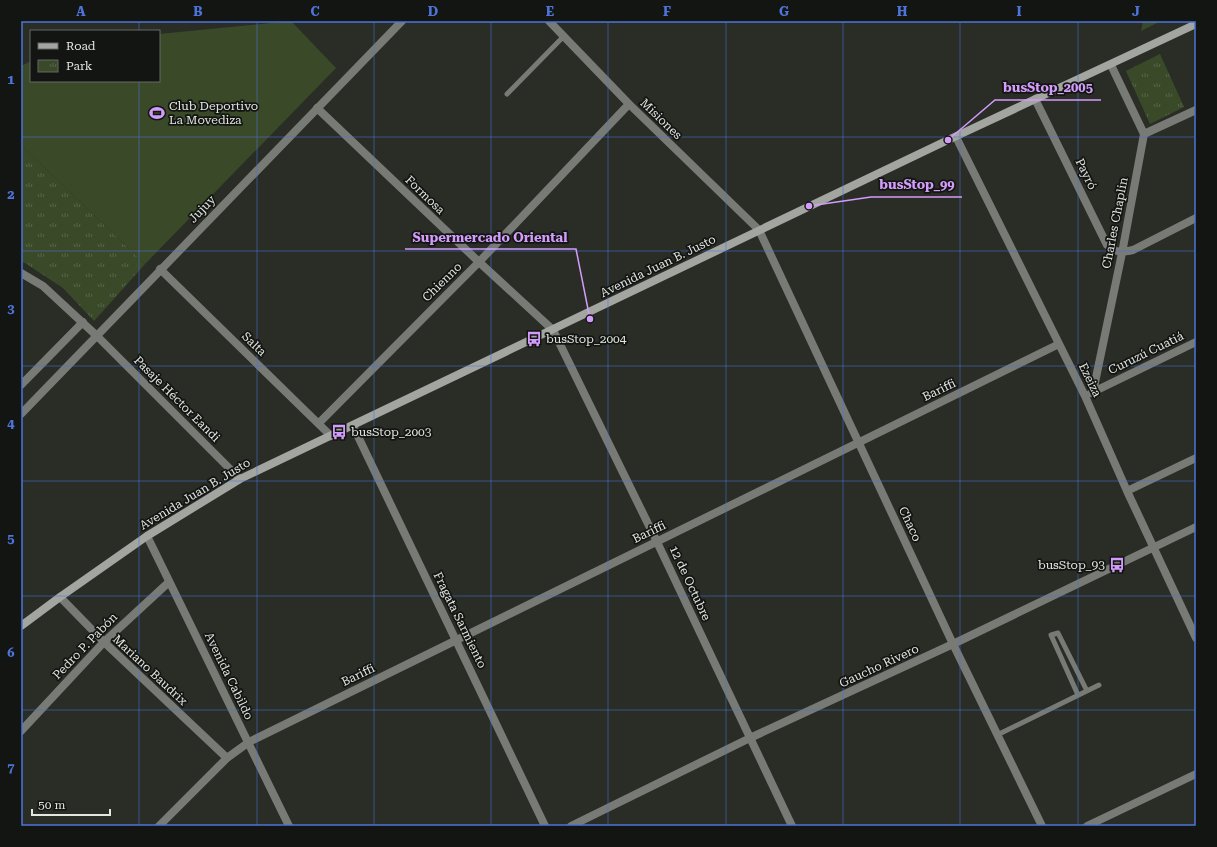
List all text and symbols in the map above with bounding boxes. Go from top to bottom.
text: A [76,4,86,19]
text: B [193,4,203,19]
text: C [310,4,320,19]
text: D [428,4,438,19]
text: E [546,4,554,19]
text: F [663,4,671,19]
text: G [779,4,789,19]
text: H [897,4,908,19]
text: I [1016,4,1022,19]
text: J [1132,4,1140,19]
legend [30,30,160,82]
text: Road [66,39,96,53]
text: Park [66,59,93,73]
text: 1 [7,72,15,87]
callout: busStop_2005 [995,75,1101,100]
text: busStop_2005 [1003,80,1093,95]
street label: Misiones [637,96,685,142]
place label: Club Deportivo La Movediza [169,99,258,127]
sports icon: Club Deportivo La Movediza [148,104,166,122]
street label: Payró [1073,156,1099,192]
callout: busStop_99 [871,172,962,197]
street label: Formosa [402,173,448,218]
street label: Charles Chaplin [1099,176,1131,270]
text: busStop_99 [879,177,955,192]
text: 2 [7,187,15,202]
street label: Jujuy [186,192,219,225]
callout: Supermercado Oriental [405,224,576,249]
text: Supermercado Oriental [413,230,568,245]
street label: Avenida Juan B. Justo [598,232,718,300]
street label: Chienno [420,260,464,304]
text: 3 [7,301,15,316]
street label: Salta [239,329,270,359]
street label: Curuzú Cuatiá [1106,329,1186,377]
bus stop icon: busStop_2004 [525,330,543,348]
place label: busStop_2004 [546,332,627,346]
street label: Pasaje Héctor Eandi [131,353,223,445]
street label: Ezeiza [1076,361,1104,400]
street label: Bariffi [920,376,958,404]
text: 4 [7,416,15,431]
bus stop icon: busStop_2003 [330,423,348,441]
place label: busStop_2003 [351,425,432,439]
street label: Avenida Juan B. Justo [137,455,253,533]
street label: Chaco [896,504,924,544]
street label: Bariffi [630,518,668,546]
text: 5 [7,531,15,546]
street label: 12 de Octubre [666,543,714,623]
bus stop icon: busStop_93 [1108,556,1126,574]
place label: busStop_93 [1038,558,1105,572]
street label: Fragata Sarmiento [431,570,489,670]
street label: Pedro P. Pabón [50,610,120,682]
street label: Avenida Cabildo [202,630,256,722]
street label: Mariano Baudrix [110,632,190,708]
street label: Gaucho Rivero [837,641,921,691]
text: 6 [7,645,15,660]
street label: Bariffi [339,661,377,689]
text: 7 [7,760,15,775]
scale bar [32,791,110,817]
text: 50 m [38,798,65,812]

